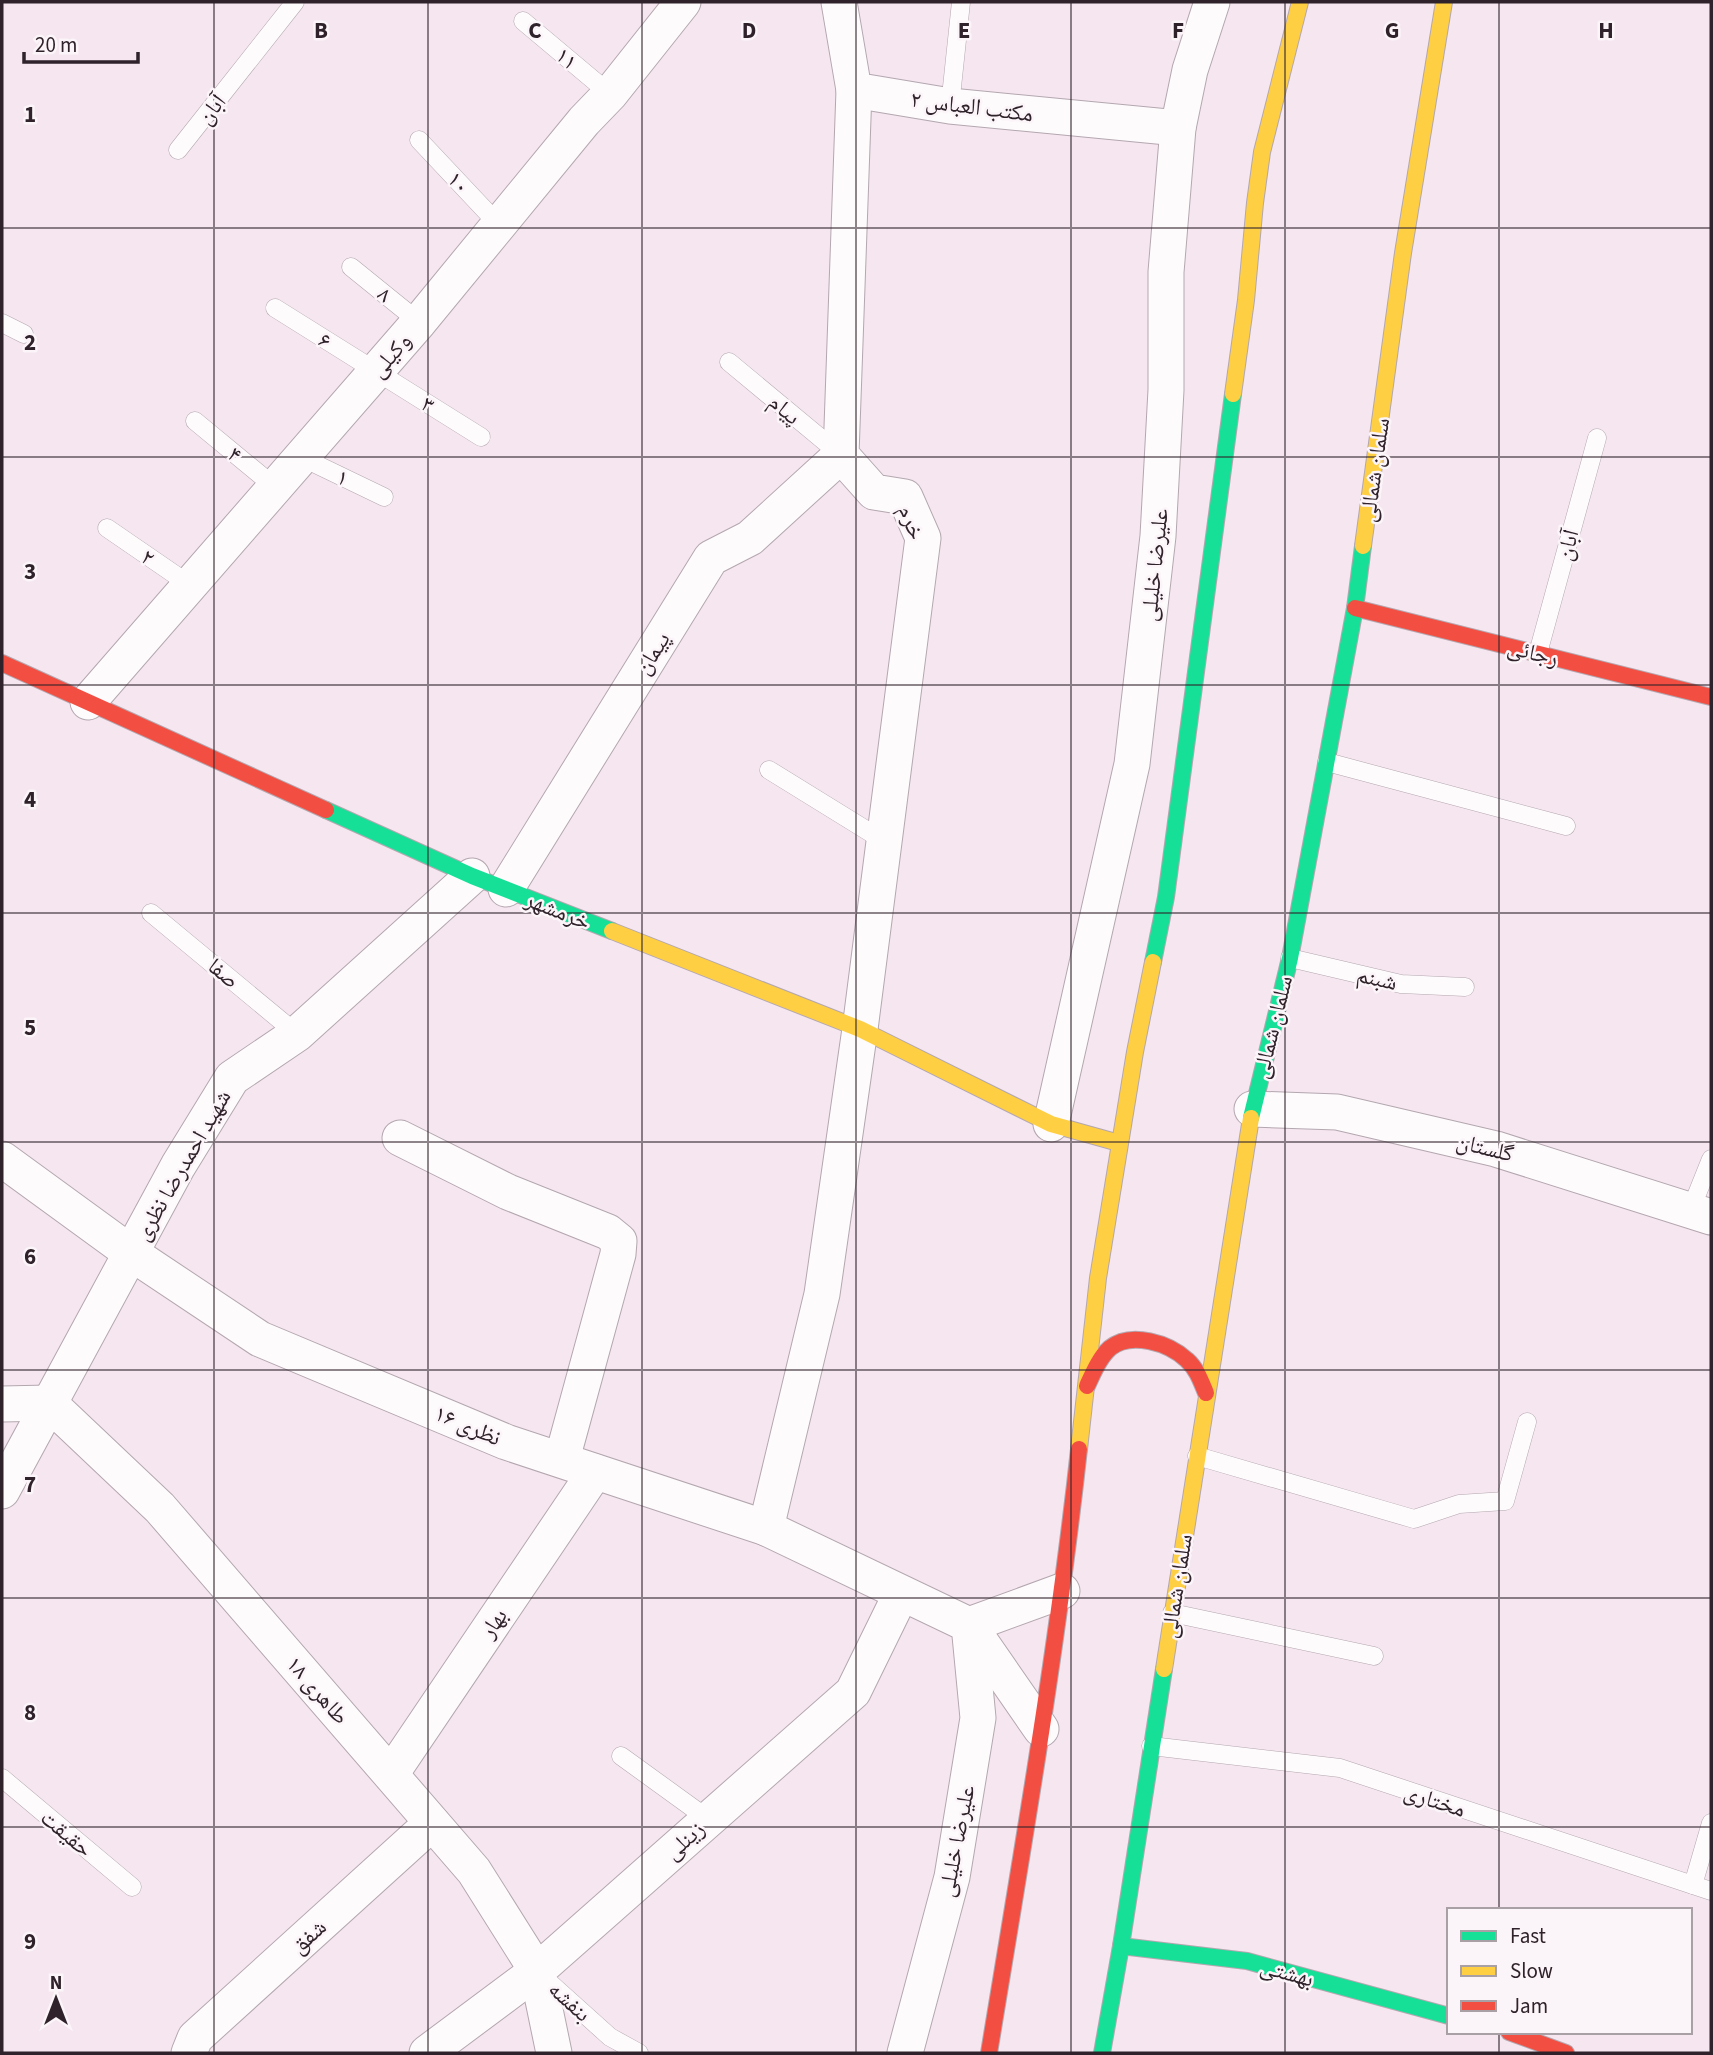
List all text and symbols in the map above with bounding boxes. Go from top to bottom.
text: B [314,14,328,47]
text: C [528,14,542,47]
text: D [742,14,756,47]
text: E [958,14,970,47]
text: F [1172,14,1184,47]
text: G [1385,14,1399,47]
text: H [1598,14,1614,47]
scale bar [24,21,138,65]
text: 20 m [35,30,77,60]
street label: ۱۱ [548,39,585,78]
street label: مکتب العباس ۲ [909,83,1035,130]
street label: آبان [189,86,235,132]
text: 1 [24,98,36,131]
street label: ۱۰ [440,164,478,201]
street label: ۸ [370,278,399,310]
street label: ۶ [312,324,338,357]
text: 2 [24,326,36,359]
street label: وکیلی [362,326,419,385]
street label: پیام [761,386,808,433]
street label: ۳ [415,388,441,421]
street label: سلمان شمالی [1351,416,1398,525]
street label: ۴ [220,438,249,470]
street label: ۱ [331,460,355,495]
street label: خرم [890,500,933,545]
street label: علیرضا خلیلی [1132,507,1177,623]
street label: آبان [1548,525,1588,564]
street label: ۲ [134,541,161,574]
text: 3 [24,555,36,588]
street label: پیمان [627,625,678,681]
street label: رجائی [1504,630,1562,675]
text: 4 [24,783,36,816]
street label: خرمشهر [519,882,595,938]
street label: صفا [201,950,247,997]
street label: شبنم [1354,958,1400,999]
street label: سلمان شمالی [1244,972,1301,1082]
text: 5 [24,1011,36,1044]
street label: شهید احمدرضا نظری [126,1083,239,1247]
street label: گلستان [1453,1124,1517,1171]
text: 6 [24,1240,36,1273]
street label: نظری ۱۶ [429,1397,506,1454]
text: 7 [24,1468,36,1501]
street label: سلمان شمالی [1152,1531,1201,1641]
street label: بهار [471,1602,515,1646]
street label: طاهری ۱۸ [278,1649,357,1732]
text: 8 [24,1696,36,1729]
street label: مختاری [1400,1775,1470,1826]
street label: علیرضا خلیلی [929,1782,984,1900]
street label: حقیقت [33,1802,100,1865]
street label: زینلی [657,1813,712,1868]
legend [1447,1908,1692,2034]
street label: شفق [283,1911,334,1962]
text: Fast [1510,1921,1546,1951]
text: 9 [24,1925,36,1958]
street label: بهشتی [1256,1950,1317,1995]
text: Slow [1510,1956,1553,1986]
north arrow [21,1964,91,2034]
text: N [50,1970,62,1997]
street label: بنفشه [541,1973,598,2030]
text: Jam [1510,1991,1548,2021]

